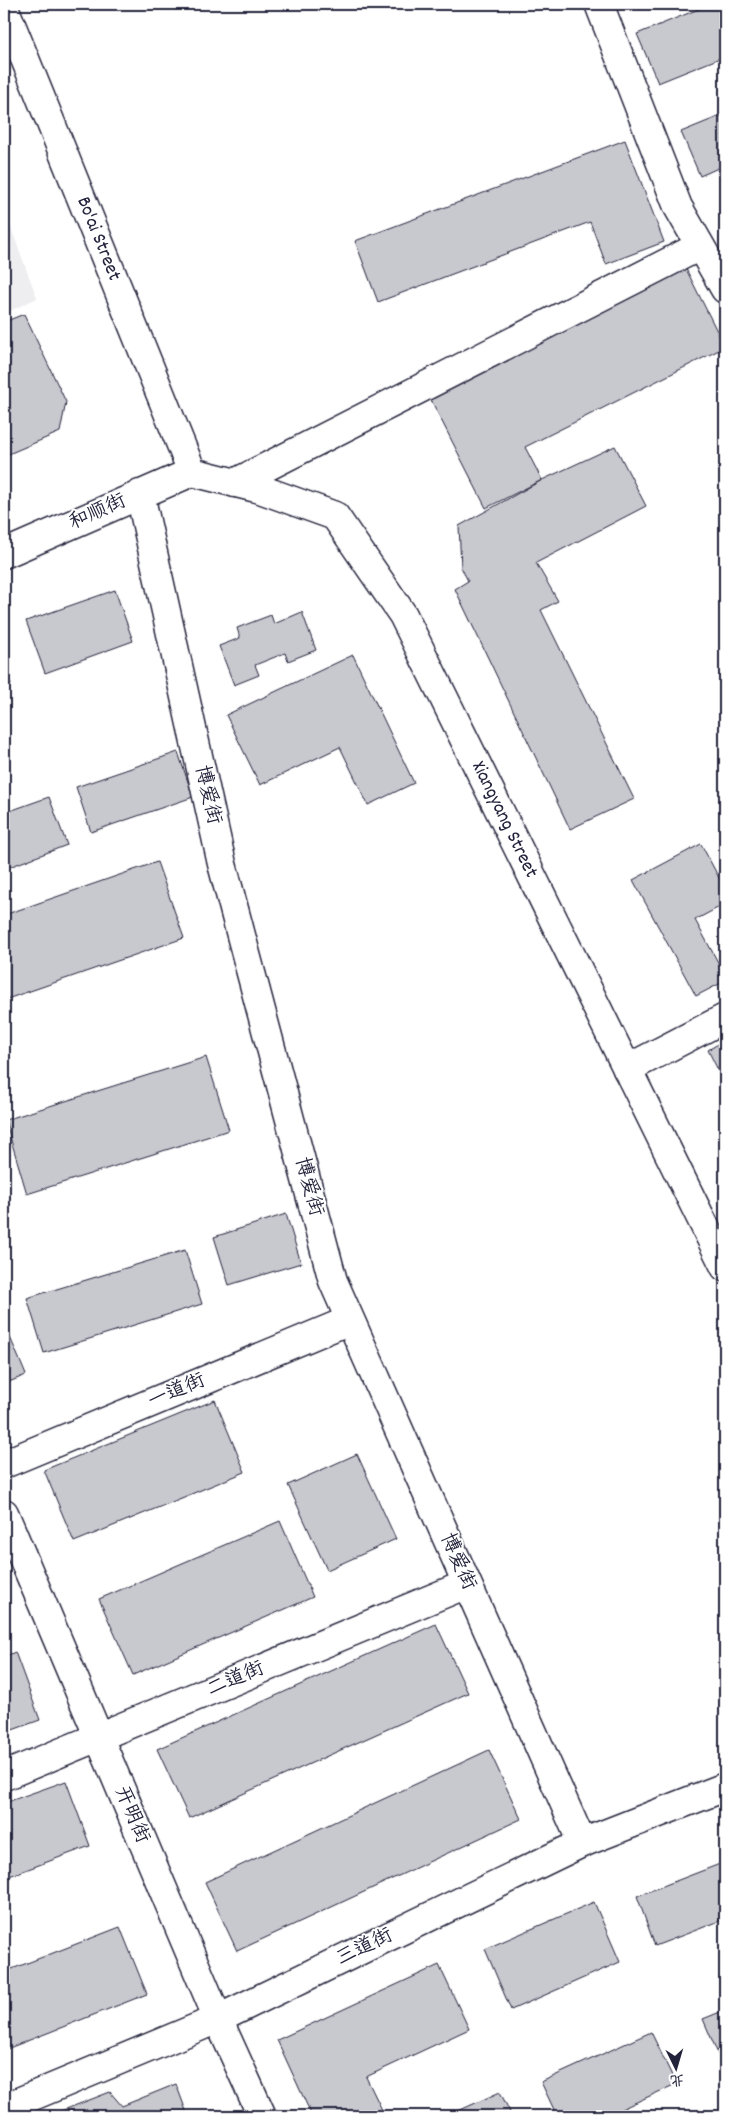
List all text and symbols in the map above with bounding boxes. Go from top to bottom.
street label: Bo'ai Street [68,193,128,285]
street label: 和顺街 [65,488,131,538]
street label: Xiangyang Street [464,757,544,883]
street label: 博爱街 [187,763,227,827]
street label: 博爱街 [287,1154,329,1220]
street label: 一道街 [144,1367,210,1417]
street label: 博爱街 [432,1529,482,1595]
street label: 二道街 [203,1655,269,1705]
street label: 开明街 [106,1782,156,1848]
street label: 三道街 [332,1922,398,1974]
north arrow [652,2042,702,2092]
text: 北 [669,2068,685,2090]

